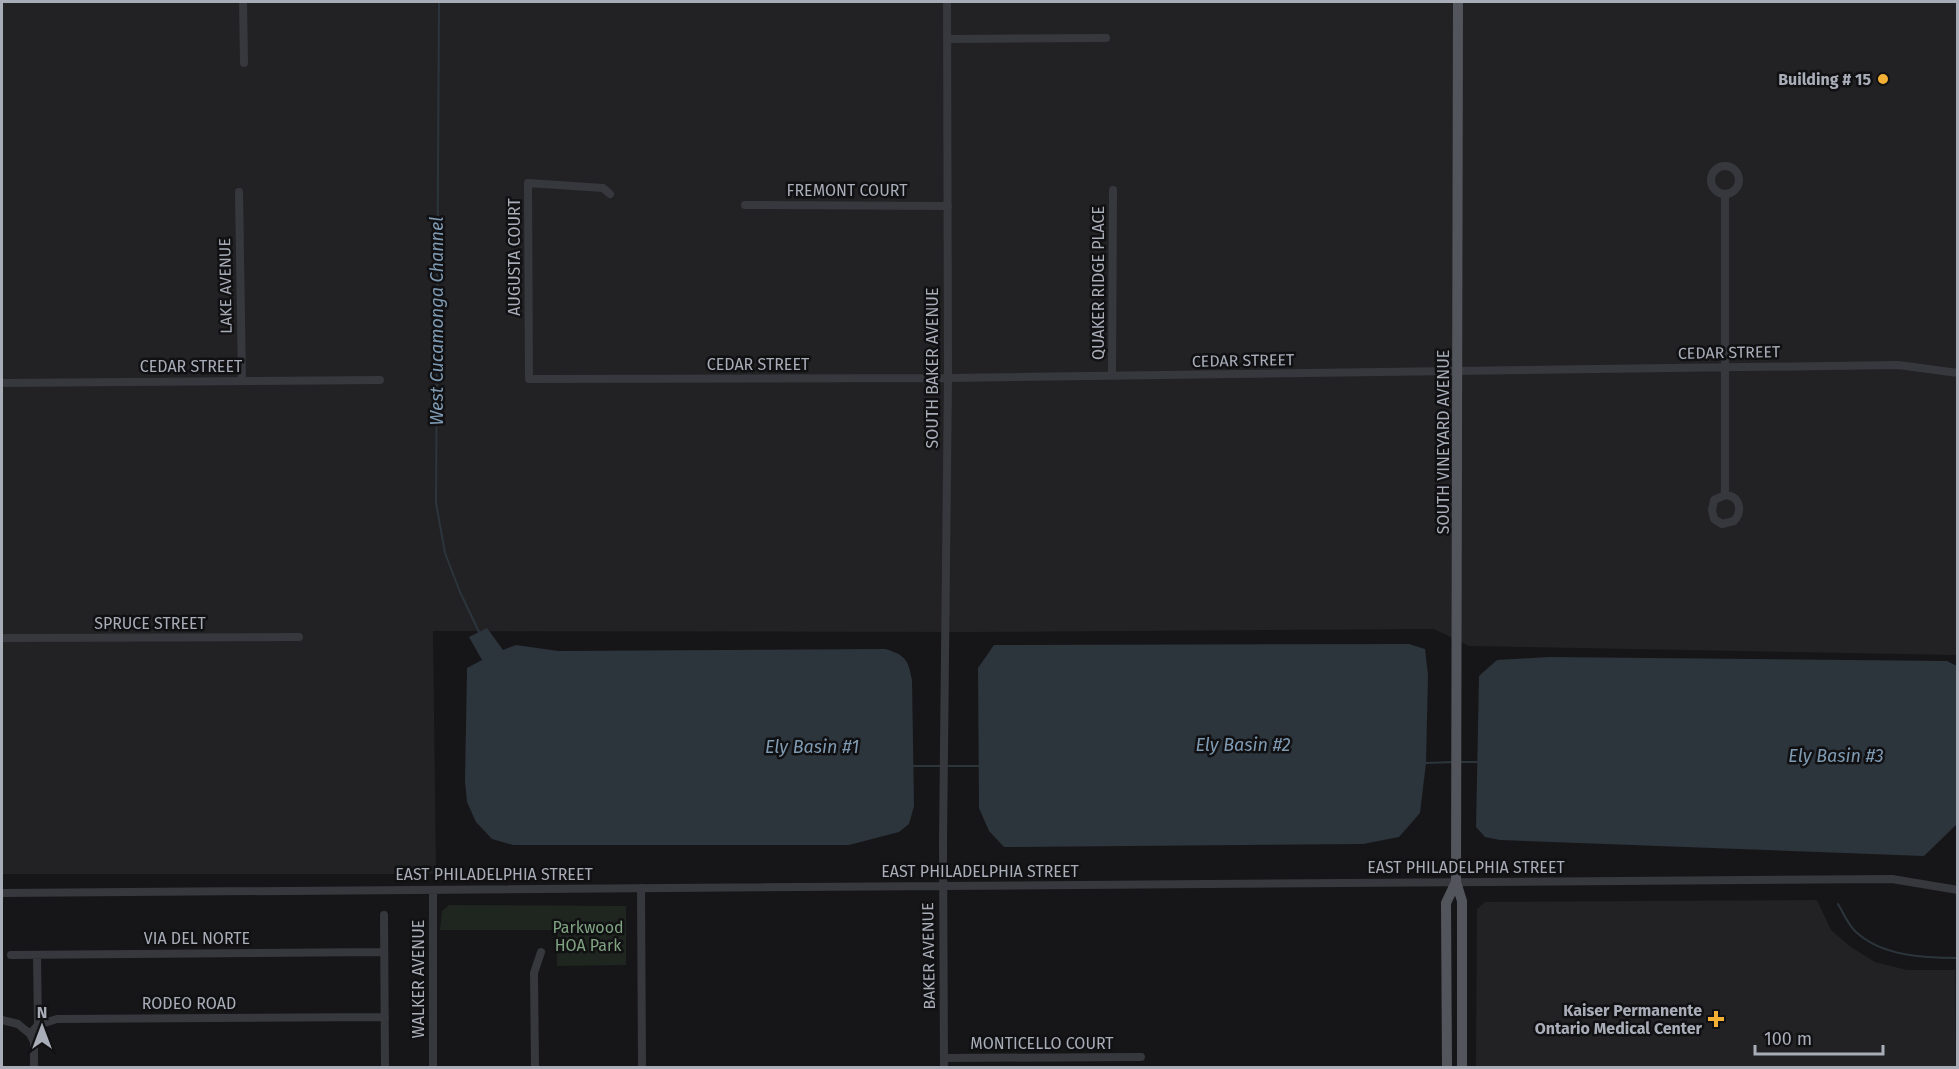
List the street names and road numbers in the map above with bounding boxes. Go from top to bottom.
street label: FREMONT COURT [787,181,908,200]
street label: AUGUSTA COURT [505,198,524,316]
street label: QUAKER RIDGE PLACE [1089,206,1108,360]
street label: LAKE AVENUE [215,238,236,334]
street label: SOUTH BAKER AVENUE [923,288,942,448]
street label: CEDAR STREET [1678,342,1781,363]
street label: CEDAR STREET [1192,350,1295,371]
street label: SOUTH VINEYARD AVENUE [1434,350,1453,534]
street label: CEDAR STREET [707,355,810,374]
street label: CEDAR STREET [140,357,243,376]
street label: SPRUCE STREET [94,614,207,633]
street label: EAST PHILADELPHIA STREET [1367,858,1565,877]
street label: EAST PHILADELPHIA STREET [881,862,1079,881]
street label: EAST PHILADELPHIA STREET [395,865,593,884]
street label: BAKER AVENUE [918,902,939,1010]
street label: WALKER AVENUE [409,920,428,1038]
street label: VIA DEL NORTE [144,929,250,948]
street label: RODEO ROAD [142,994,236,1013]
street label: MONTICELLO COURT [970,1034,1114,1053]

